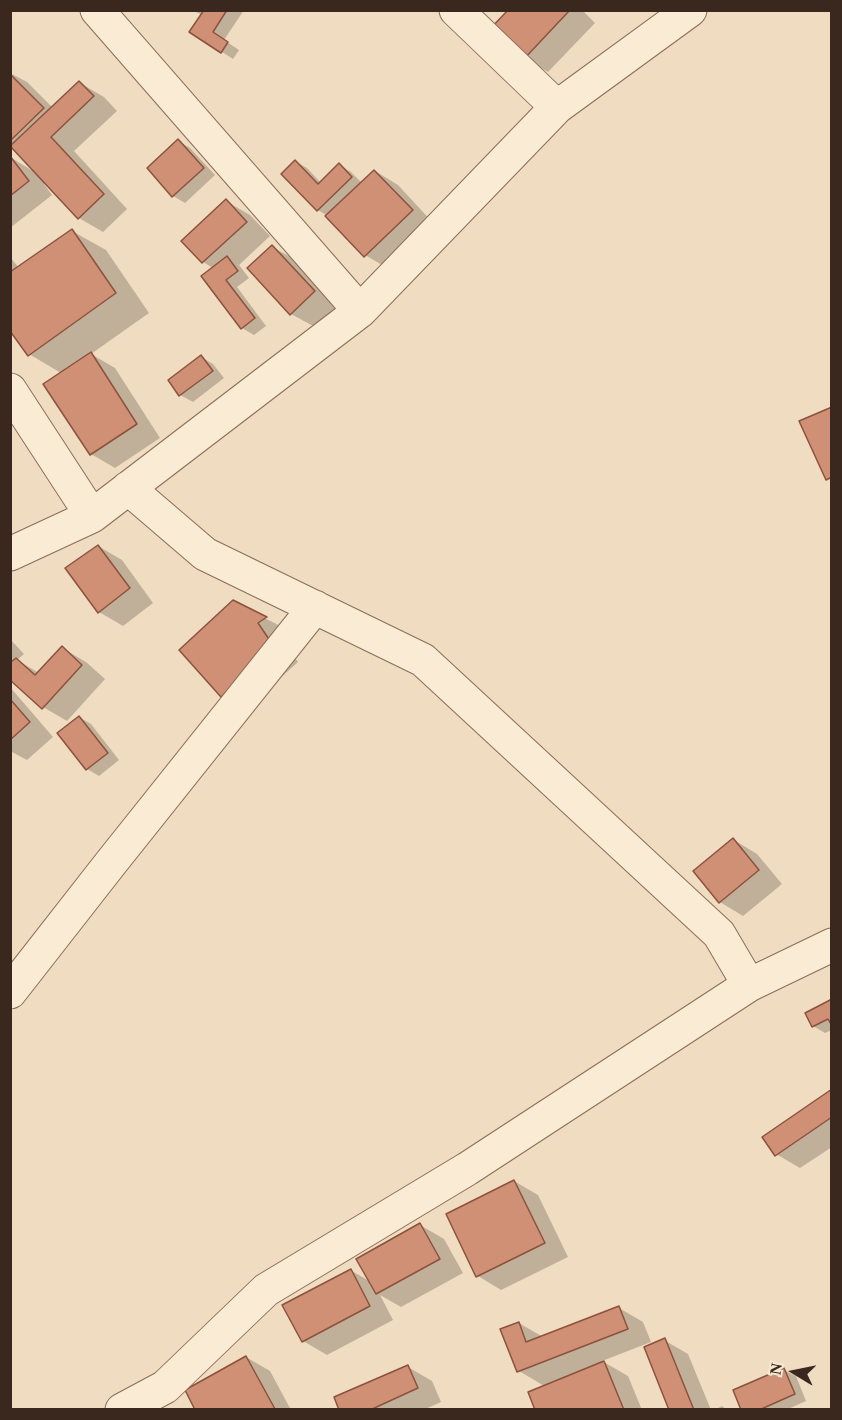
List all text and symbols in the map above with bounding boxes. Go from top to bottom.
north arrow [764,1342,824,1402]
text: N [766,1362,785,1376]

